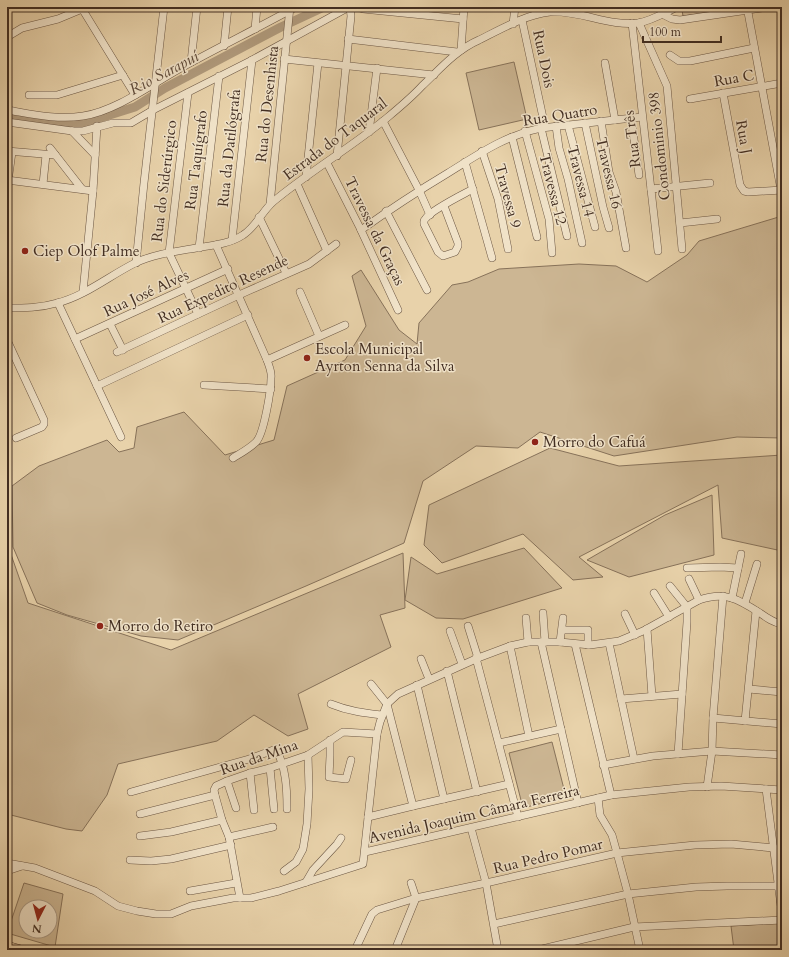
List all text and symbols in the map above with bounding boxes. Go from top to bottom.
scale bar [643,18,721,44]
text: 100 m [649,24,682,40]
street label: Rua Dois [528,28,560,90]
street label: Rua do Desenhista [251,44,283,163]
water label: Rio Sarapuí [125,45,204,101]
street label: Rua C [712,65,756,91]
street label: Rua da Datilógrafa [213,87,245,208]
street label: Condominio 398 [643,91,675,201]
street label: Estrada do Taquaral [279,93,391,185]
street label: Rua Quatro [521,99,599,131]
street label: Rua Taquígrafo [180,109,212,211]
street label: Rua Três [619,109,645,169]
street label: Rua J [731,118,757,156]
street label: Rua do Siderúrgico [147,119,181,243]
street label: Travessa 16 [591,135,627,211]
street label: Travessa 14 [562,143,600,219]
street label: Travessa 12 [534,151,572,227]
street label: Travessa 9 [490,162,526,231]
street label: Travessa da Graças [340,173,410,289]
place label: Ciep Olof Palme [33,241,140,261]
marker: Ciep Olof Palme [20,246,30,256]
street label: Rua Expedito Resende [154,250,292,328]
street label: Rua José Alves [100,264,192,322]
place label: Escola Municipal Ayrton Senna da Silva [315,339,455,376]
marker: Escola Municipal Ayrton Senna da Silva [302,353,312,363]
place label: Morro do Cafuá [543,432,646,452]
marker: Morro do Cafuá [530,437,540,447]
place label: Morro do Retiro [108,616,213,636]
marker: Morro do Retiro [95,621,105,631]
street label: Rua da Mina [217,734,301,780]
street label: Avenida Joaquim Câmara Ferreira [367,780,582,848]
street label: Rua Pedro Pomar [491,834,605,878]
north arrow [18,899,58,939]
text: N [31,920,43,936]

